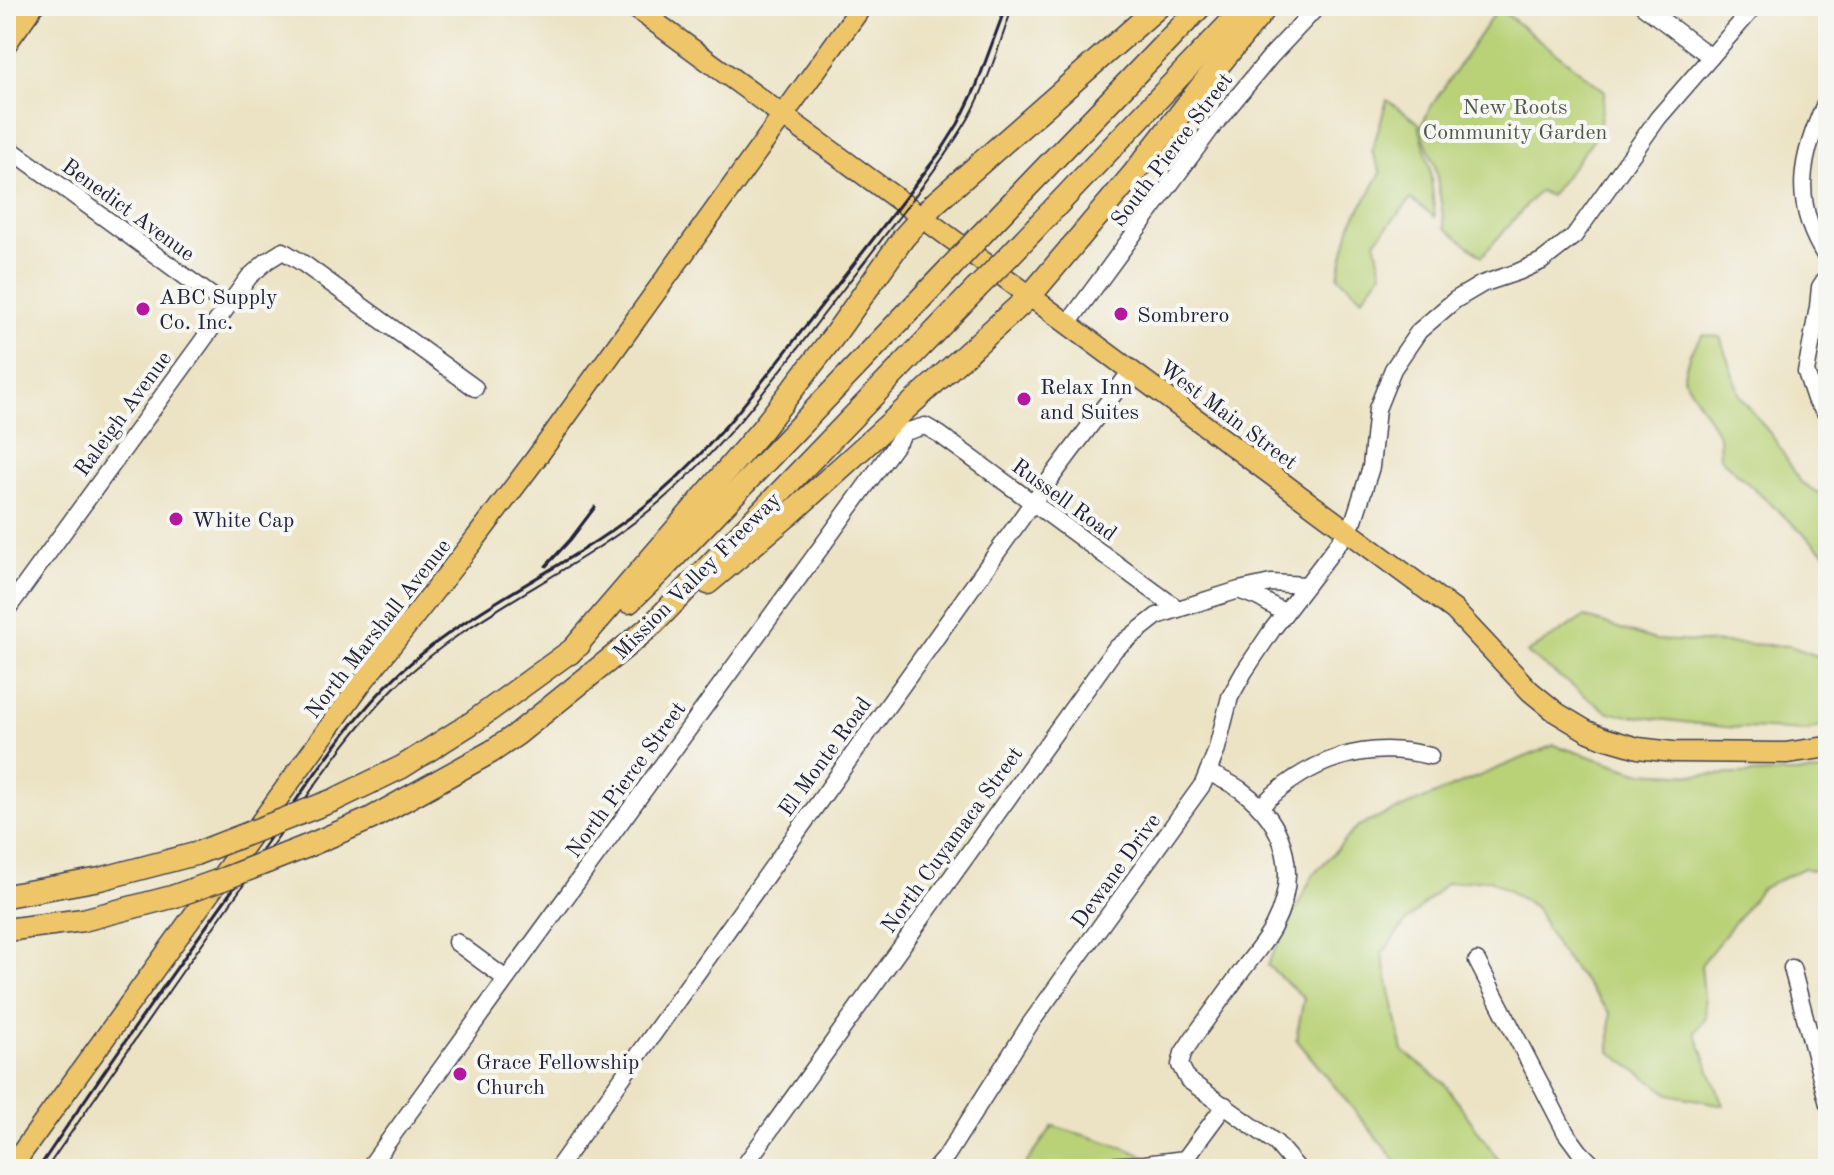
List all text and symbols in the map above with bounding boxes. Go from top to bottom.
street label: South Pierce Street [1108,69,1237,231]
park label: New Roots Community Garden [1423,97,1608,144]
street label: Benedict Avenue [57,155,198,266]
place label: ABC Supply Co. Inc. [159,287,278,334]
marker: ABC Supply Co. Inc. [134,300,152,318]
marker: Sombrero [1112,305,1130,323]
place label: Sombrero [1137,305,1229,327]
street label: Raleigh Avenue [71,348,176,481]
street label: West Main Street [1155,357,1301,474]
place label: Relax Inn and Suites [1040,377,1139,424]
marker: Relax Inn and Suites [1015,390,1033,408]
street label: Russell Road [1007,455,1120,546]
street label: Mission Valley Freeway [609,488,786,664]
marker: White Cap [167,510,185,528]
place label: White Cap [192,510,294,532]
street label: North Marshall Avenue [302,535,455,723]
street label: El Monte Road [775,693,876,821]
street label: North Pierce Street [563,698,690,862]
street label: North Cuyamaca Street [878,743,1027,937]
street label: Dewane Drive [1068,810,1165,932]
place label: Grace Fellowship Church [476,1052,639,1099]
marker: Grace Fellowship Church [451,1065,469,1083]

